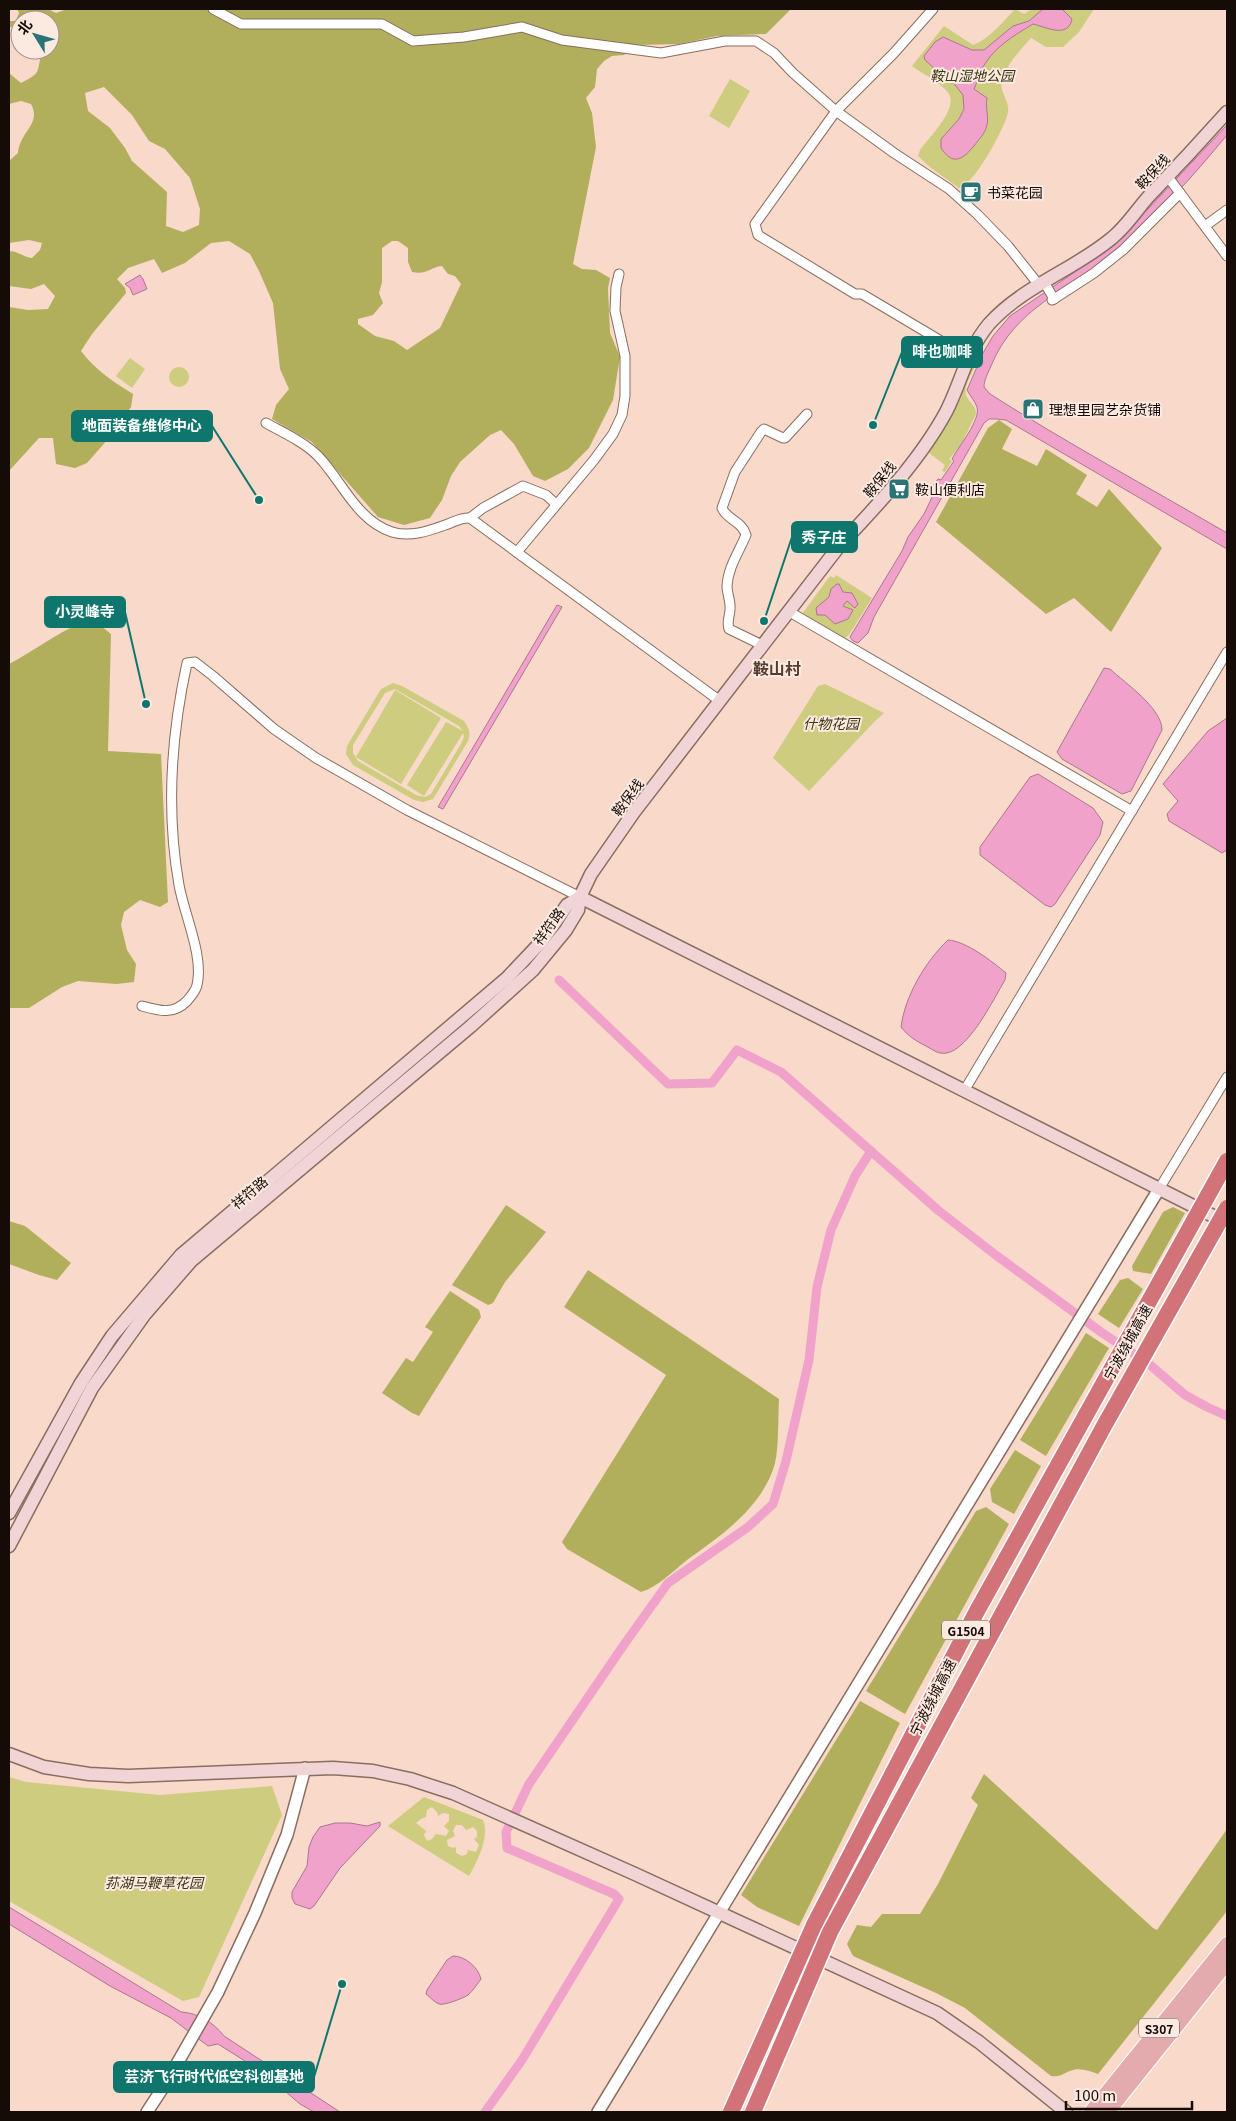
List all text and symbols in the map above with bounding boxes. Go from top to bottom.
north arrow [10,10,60,60]
text: 北 [12,15,36,38]
park label: 鞍山湿地公园 [930,65,1016,85]
street label: 鞍保线 [1130,149,1174,193]
cafe icon: 书菜花园 [959,180,983,204]
place label: 书菜花园 [987,182,1043,202]
callout: 啡也咖啡 [902,337,982,367]
text: 啡也咖啡 [912,340,972,361]
shop icon: 理想里园艺杂货铺 [1021,397,1045,421]
place label: 理想里园艺杂货铺 [1049,399,1161,419]
callout: 地面装备维修中心 [72,411,212,441]
text: 地面装备维修中心 [82,414,202,435]
street label: 鞍保线 [858,456,900,502]
supermarket icon: 鞍山便利店 [887,477,911,501]
place label: 鞍山便利店 [915,479,985,499]
callout: 秀子庄 [792,522,857,552]
text: 秀子庄 [801,526,847,547]
callout: 小灵峰寺 [45,597,125,627]
text: 小灵峰寺 [55,600,115,621]
district label: 鞍山村 [753,656,801,680]
park label: 什物花园 [803,713,861,733]
street label: 鞍保线 [606,774,648,820]
street label: 祥符路 [528,903,568,949]
street label: 祥符路 [226,1171,272,1213]
street label: 宁波绕城高速 [1098,1300,1156,1384]
road number: G1504 [942,1620,990,1640]
street label: 宁波绕城高速 [904,1655,960,1739]
park label: 荪湖马鞭草花园 [105,1872,205,1892]
road number: S307 [1139,2019,1179,2038]
callout: 芸济飞行时代低空科创基地 [114,2062,314,2092]
text: 芸济飞行时代低空科创基地 [124,2065,304,2086]
scale bar [1066,2078,1192,2110]
text: 100 m [1074,2084,1116,2105]

